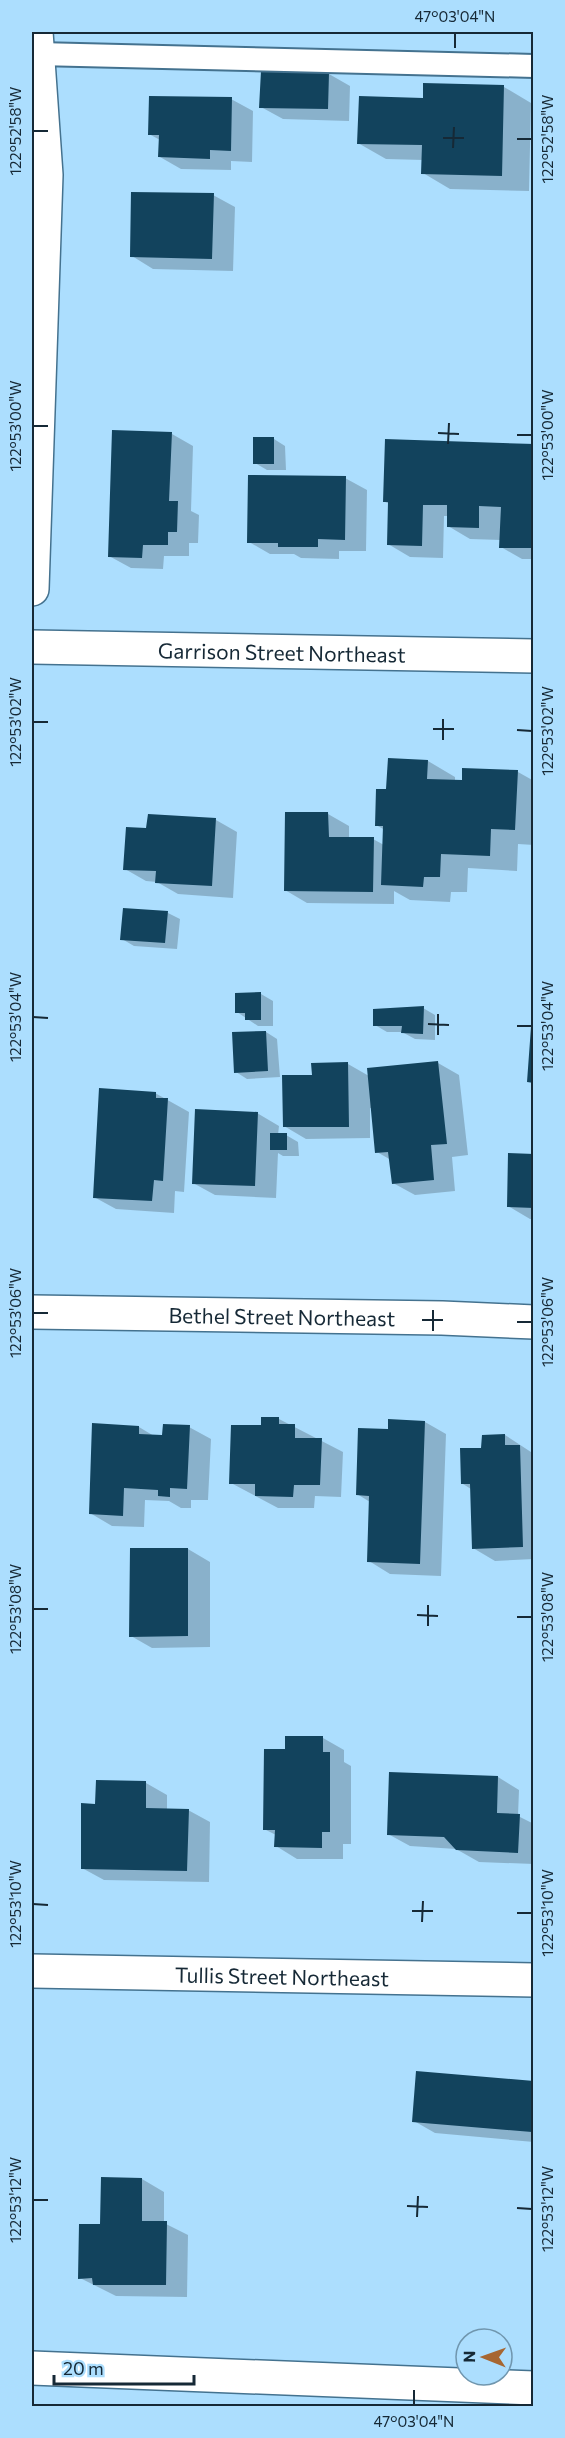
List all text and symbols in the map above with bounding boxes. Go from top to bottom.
text: 47°03'04"N [415,7,495,25]
text: 122°52'58"W [6,87,24,175]
text: 122°52'58"W [538,95,556,183]
text: 122°53'00"W [6,381,24,471]
text: 122°53'00"W [538,390,556,480]
street label: Garrison Street Northeast [158,637,406,666]
text: 122°53'02"W [6,677,24,767]
text: 122°53'02"W [538,686,556,776]
text: 122°53'04"W [6,972,24,1062]
text: 122°53'04"W [538,981,556,1071]
text: 122°53'06"W [6,1268,24,1358]
text: 122°53'06"W [538,1277,556,1367]
street label: Bethel Street Northeast [168,1302,396,1330]
text: 122°53'08"W [6,1564,24,1654]
text: 122°53'08"W [538,1572,556,1662]
text: 122°53'10"W [6,1860,24,1948]
text: 122°53'10"W [538,1869,556,1957]
street label: Tullis Street Northeast [175,1961,389,1990]
text: 122°53'12"W [6,2157,24,2243]
text: 122°53'12"W [538,2166,556,2252]
north arrow [454,2327,514,2387]
scale bar [54,2348,194,2386]
text: N [459,2351,478,2363]
text: 20 m [63,2357,104,2379]
text: 47°03'04"N [374,2412,454,2430]

